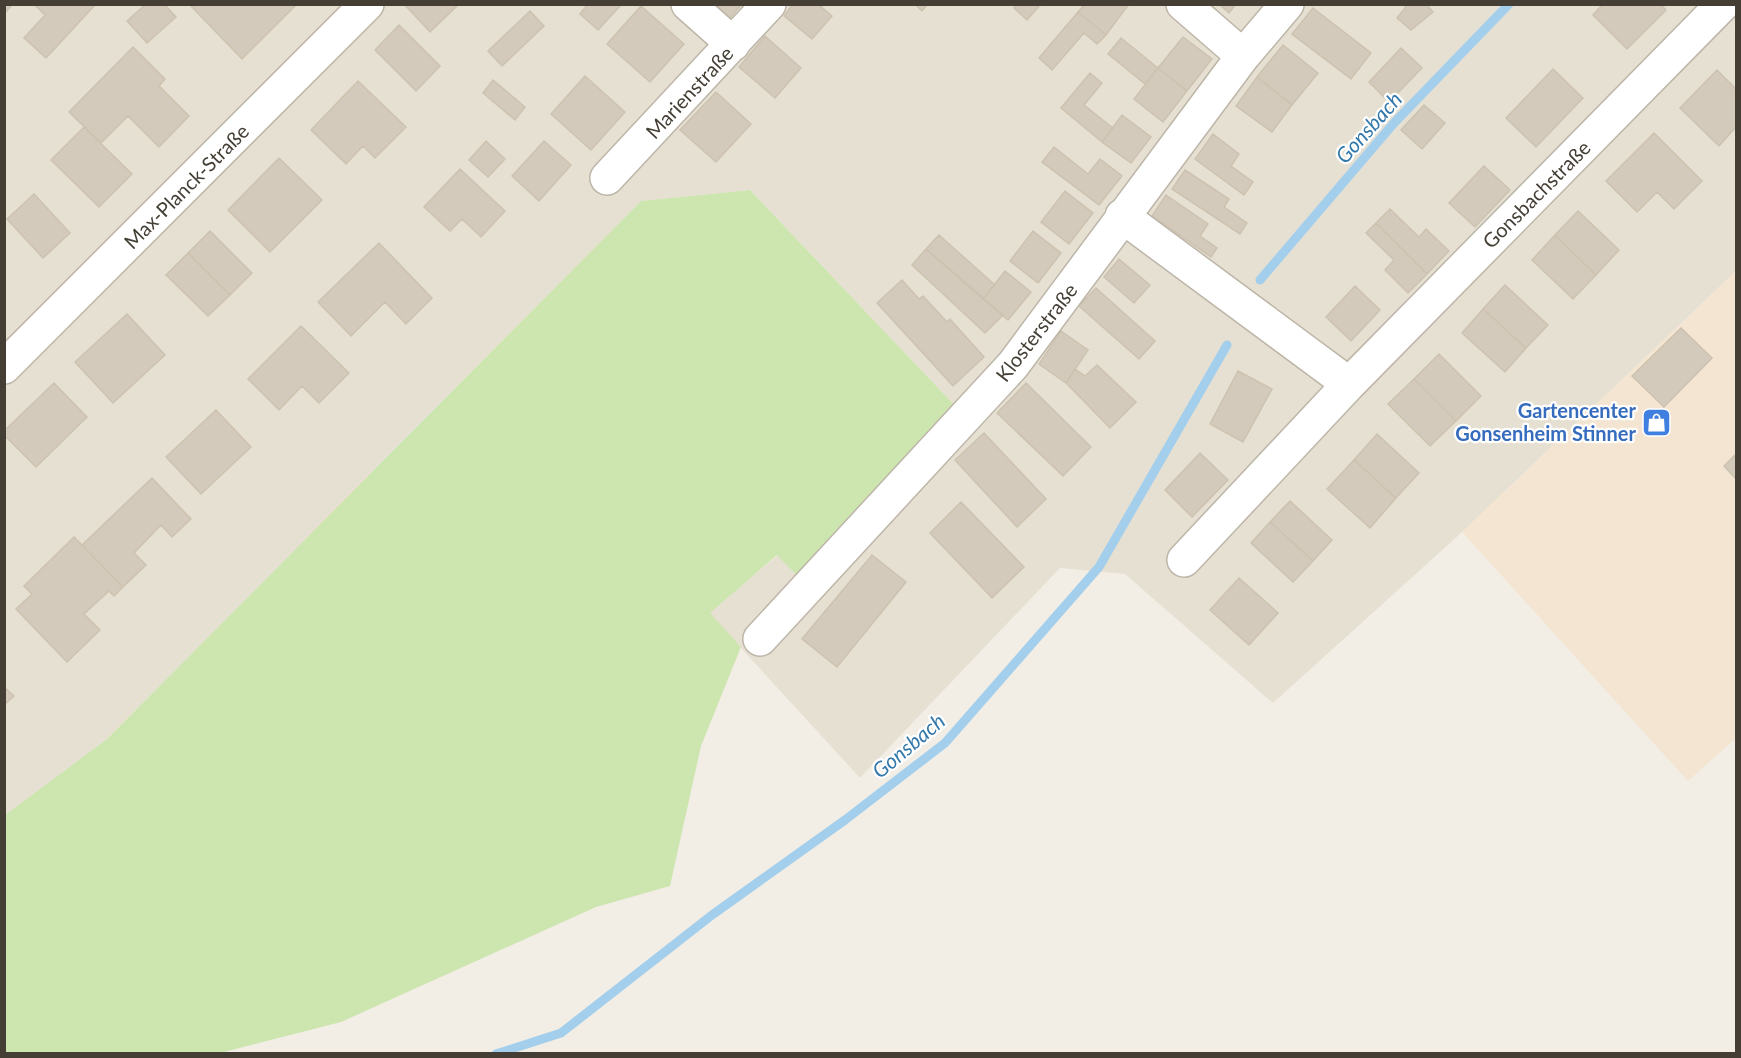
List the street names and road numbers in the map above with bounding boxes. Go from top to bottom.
street label: Marienstraße [640,41,738,143]
street label: Max-Planck-Straße [119,119,253,253]
street label: Gonsbachstraße [1477,135,1595,253]
street label: Klosterstraße [990,278,1082,386]

